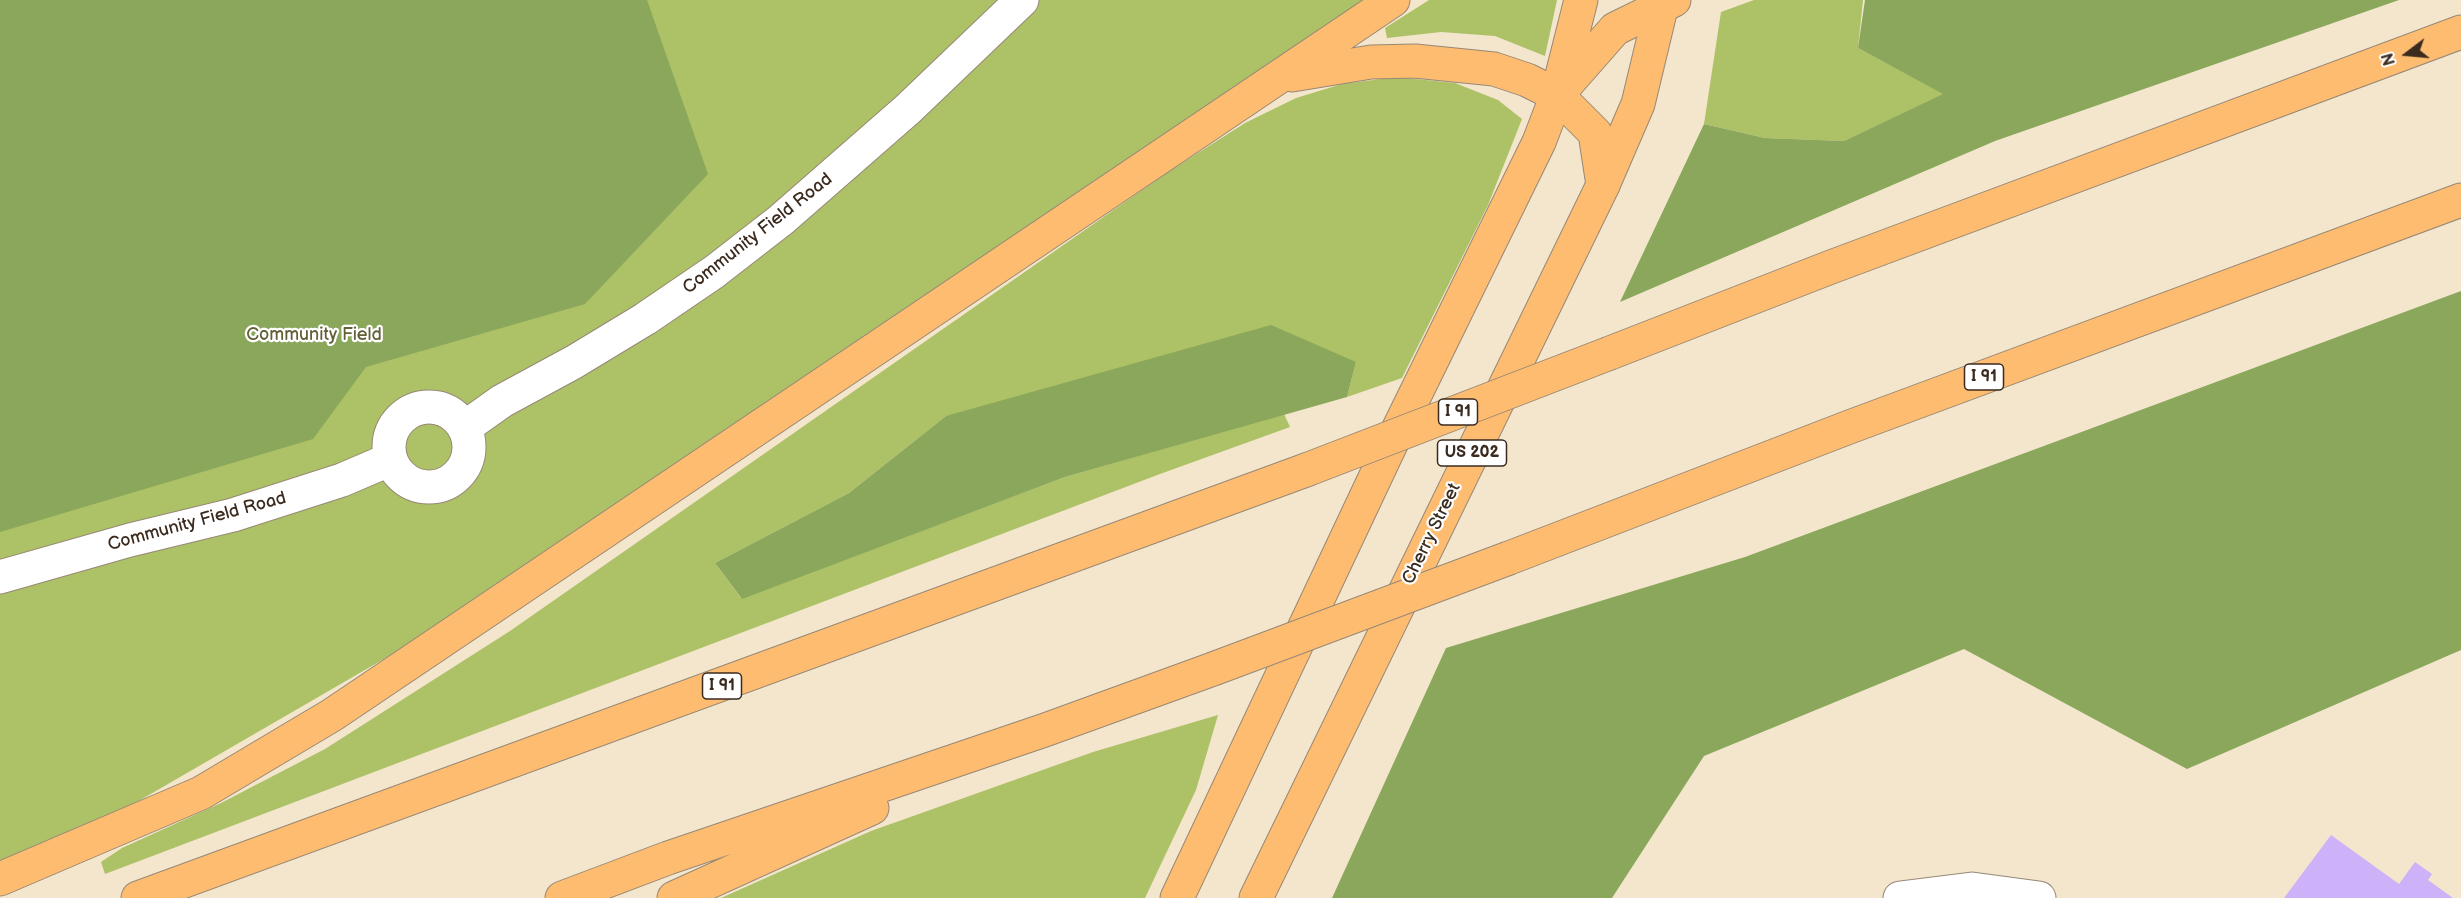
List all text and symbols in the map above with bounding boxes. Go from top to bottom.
north arrow [2377,24,2437,84]
text: N [2378,51,2400,68]
street label: Community Field Road [679,169,837,299]
park label: Community Field [246,324,382,346]
road number: I 91 [1964,364,2004,390]
road number: I 91 [1438,399,1478,425]
road number: US 202 [1438,440,1506,466]
street label: Cherry Street [1398,480,1466,588]
street label: Community Field Road [105,488,289,556]
road number: I 91 [702,673,742,699]

